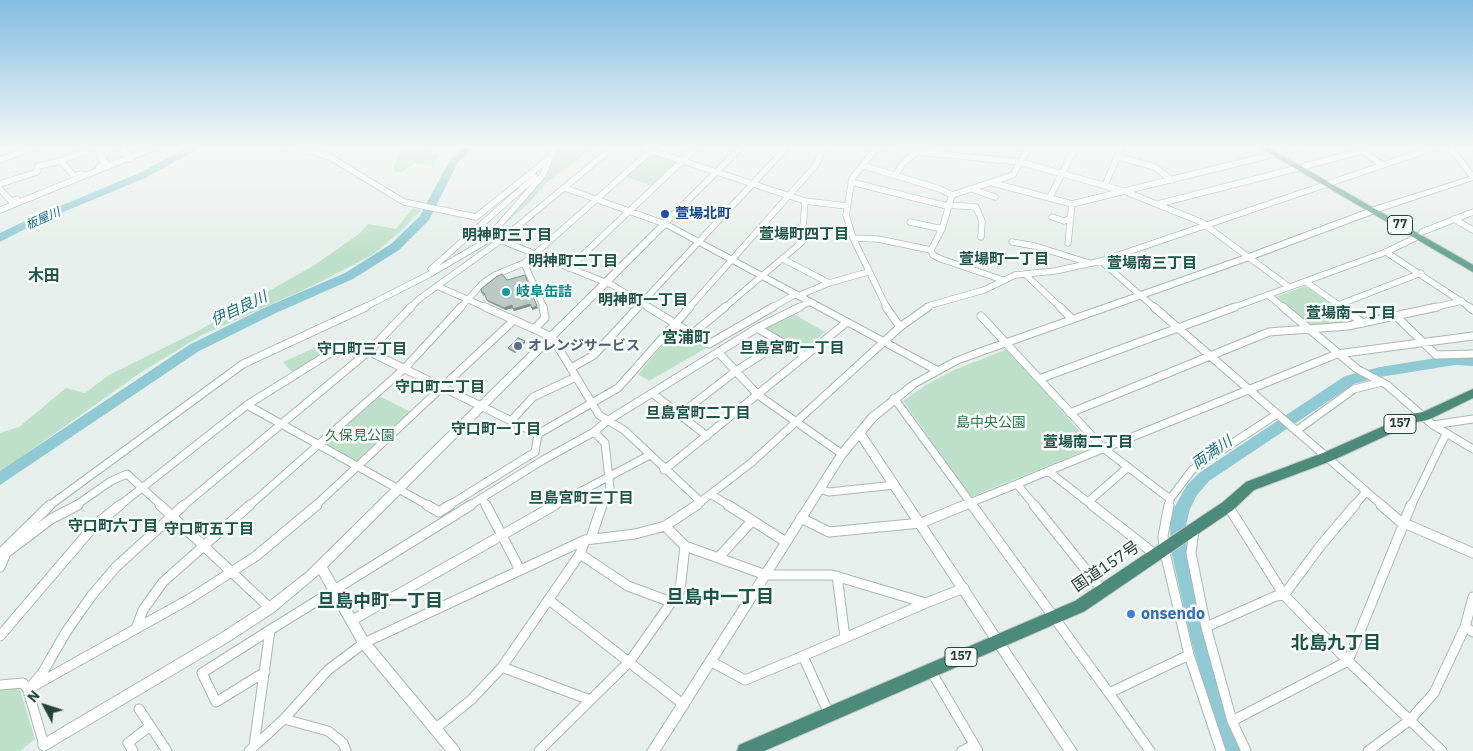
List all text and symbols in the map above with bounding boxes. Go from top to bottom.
water label: 板屋川 [24,205,62,233]
place label: 萱場北町 [675,206,731,222]
marker: 萱場北町 [659,208,671,220]
road number: 77 [1388,216,1412,234]
district label: 萱場町四丁目 [759,226,849,244]
district label: 明神町三丁目 [462,227,552,245]
district label: 萱場町一丁目 [959,251,1049,269]
district label: 明神町二丁目 [528,253,618,271]
district label: 萱場南三丁目 [1107,255,1197,273]
district label: 木田 [28,266,60,286]
place label: 岐阜缶詰 [516,284,572,300]
marker: 岐阜缶詰 [500,286,512,298]
water label: 伊自良川 [208,288,270,330]
district label: 明神町一丁目 [598,292,688,310]
district label: 萱場南一丁目 [1306,305,1396,323]
district label: 宮浦町 [662,328,710,348]
place label: オレンジサービス [528,338,640,354]
marker: オレンジサービス [512,340,524,352]
district label: 旦島宮町一丁目 [740,340,844,358]
district label: 守口町三丁目 [317,341,407,359]
district label: 守口町二丁目 [395,379,485,397]
district label: 旦島宮町二丁目 [646,405,750,423]
road number: 157 [1384,414,1416,434]
park label: 島中央公園 [956,415,1026,431]
district label: 守口町一丁目 [451,421,541,439]
park label: 久保見公園 [325,428,395,444]
water label: 両満川 [1188,433,1236,473]
district label: 萱場南二丁目 [1043,434,1133,452]
district label: 旦島宮町三丁目 [529,490,633,508]
district label: 守口町六丁目 [68,518,158,536]
district label: 守口町五丁目 [164,521,254,539]
street label: 国道157号 [1069,538,1143,596]
district label: 旦島中一丁目 [666,587,774,609]
district label: 旦島中町一丁目 [317,591,443,613]
place label: onsendo [1141,604,1205,624]
marker: onsendo [1125,608,1137,620]
district label: 北島九丁目 [1291,633,1381,655]
road number: 157 [945,648,977,666]
north arrow [20,681,70,731]
text: N [23,687,44,706]

